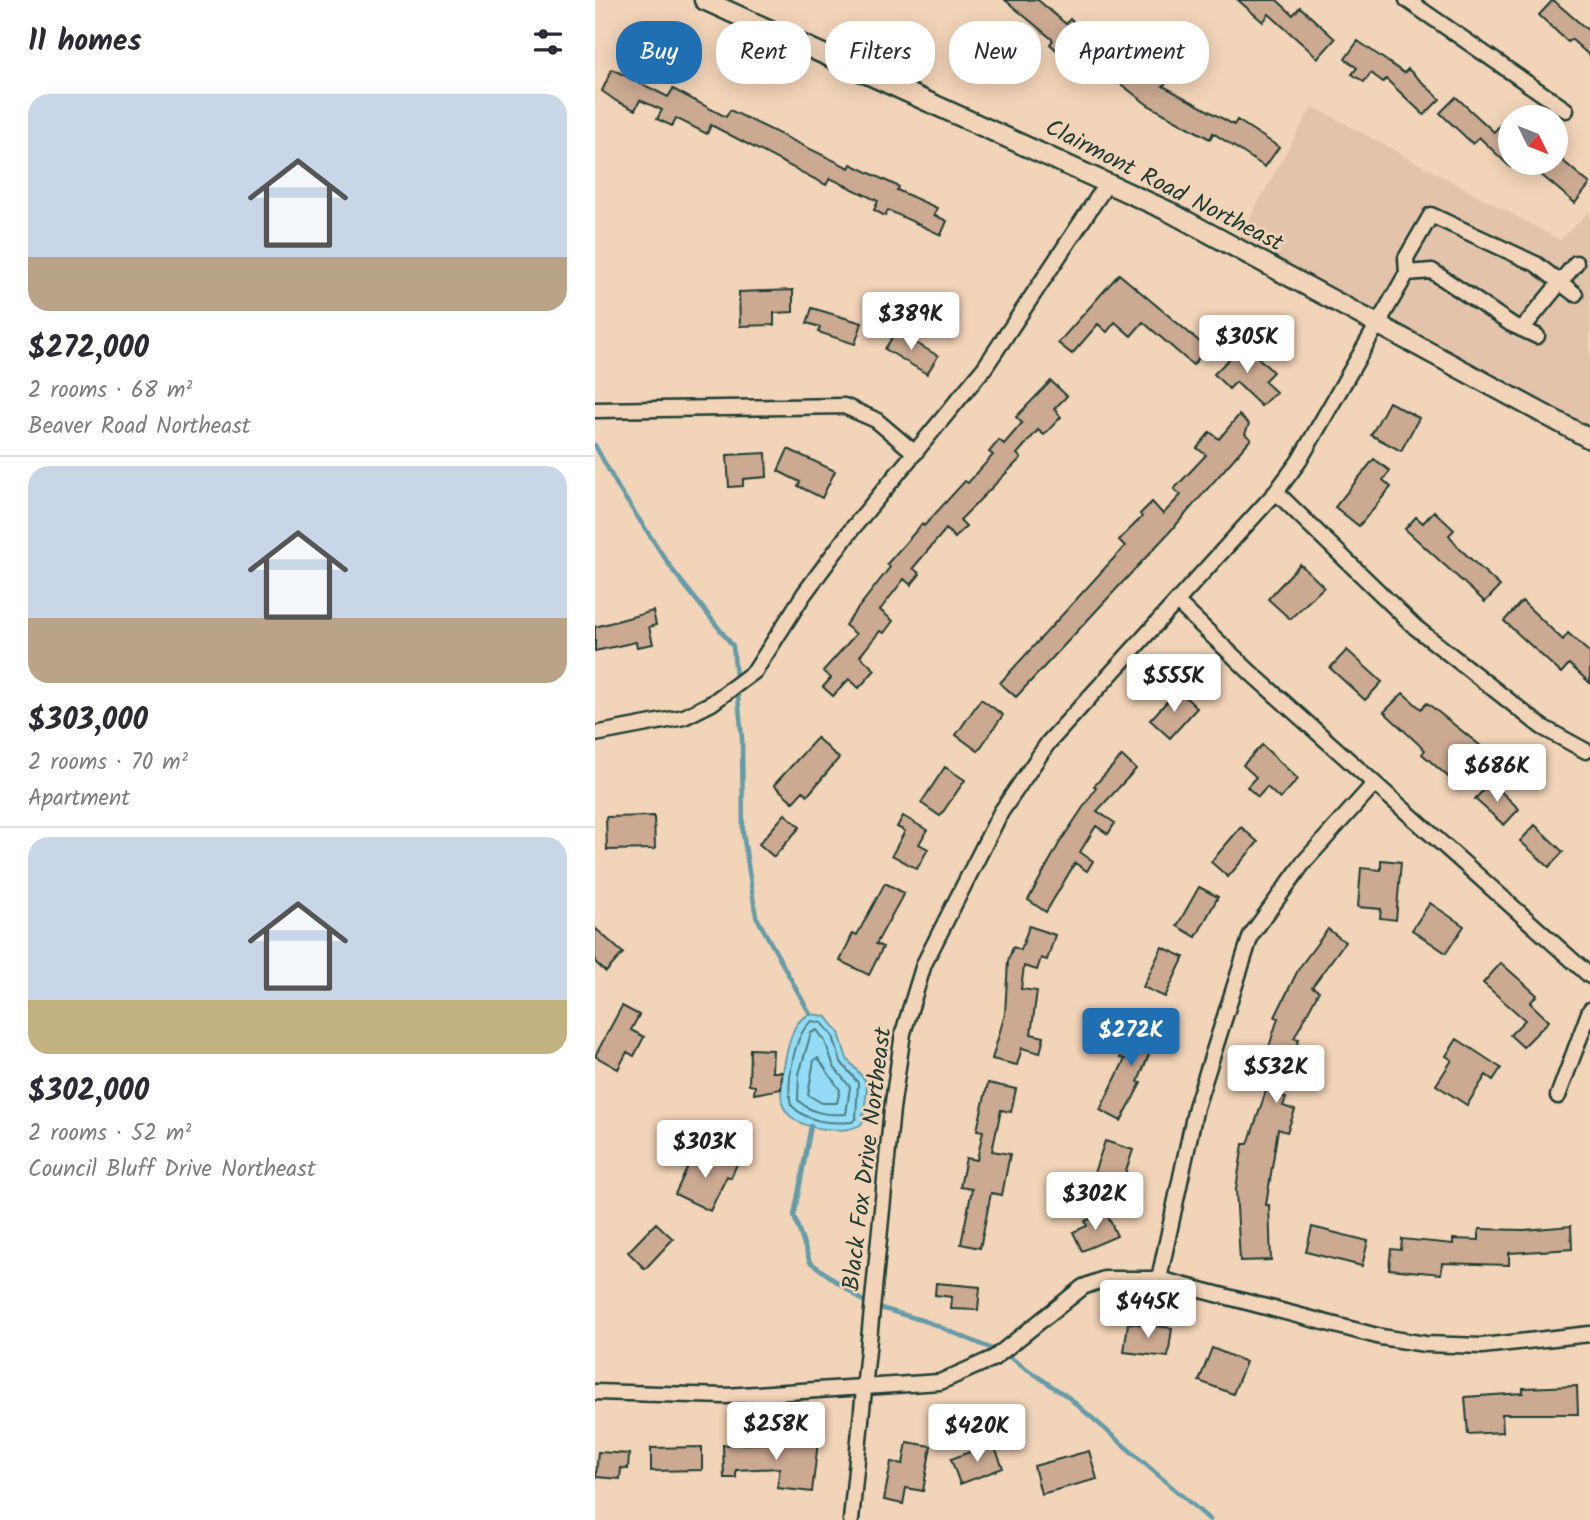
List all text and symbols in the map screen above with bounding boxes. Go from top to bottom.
text: 11 homes [28,18,141,66]
chip: Buy [616,21,702,84]
chip: Rent [716,21,811,84]
chip: Filters [825,21,935,84]
chip: New [949,21,1041,84]
chip: Apartment [1055,21,1209,84]
icon: filters [529,23,567,61]
north arrow [1498,105,1568,175]
map controls [1498,105,1568,175]
street label: Clairmont Road Northeast [1038,109,1291,263]
icon: home [235,140,361,266]
pin: $389K [862,292,960,352]
text: $389K [878,297,944,333]
pin: $305K [1198,316,1296,375]
text: $305K [1215,320,1279,356]
text: $272,000 [28,325,149,373]
text: 2 rooms · 68 m² [28,373,192,409]
text: Beaver Road Northeast [28,409,251,445]
icon: home [235,512,361,638]
pin: $555K [1125,654,1223,714]
text: $555K [1143,659,1205,695]
text: $303,000 [28,697,148,745]
pin: $686K [1448,744,1546,804]
text: 2 rooms · 70 m² [28,745,188,781]
text: $686K [1464,749,1530,785]
text: Apartment [28,781,130,817]
icon: home [235,883,361,1009]
pin: $272K [1082,1009,1180,1068]
text: $272K [1098,1013,1164,1049]
street label: Black Fox Drive Northeast [832,1024,904,1293]
pin: $532K [1227,1046,1325,1105]
text: $532K [1243,1050,1309,1086]
text: $302,000 [28,1068,149,1116]
text: 2 rooms · 52 m² [28,1116,191,1152]
pin: $303K [656,1120,754,1180]
text: $303K [673,1125,737,1161]
text: Council Bluff Drive Northeast [28,1152,316,1188]
pin: $302K [1046,1172,1144,1232]
text: $302K [1062,1177,1128,1213]
pin: $445K [1099,1280,1197,1340]
text: $445K [1116,1285,1180,1321]
pin: $258K [727,1402,825,1462]
pin: $420K [928,1404,1026,1464]
text: $258K [743,1407,809,1443]
text: $420K [944,1409,1010,1445]

